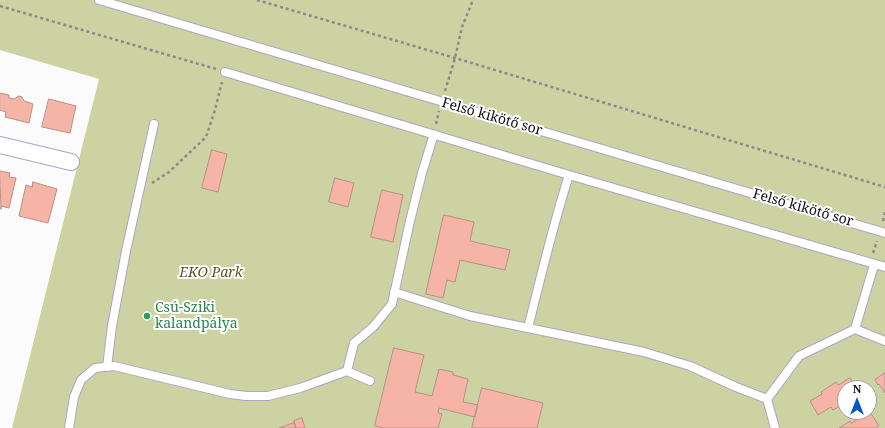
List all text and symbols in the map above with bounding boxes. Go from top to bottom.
street label: Felső kikötő sor [440,95,544,139]
street label: Felső kikötő sor [751,186,855,230]
park label: EKO Park [179,265,243,281]
place label: Csú-Sziki kalandpálya [155,300,238,332]
marker: Csú-Sziki kalandpálya [142,311,152,321]
north arrow [837,380,877,420]
text: N [853,381,861,396]

